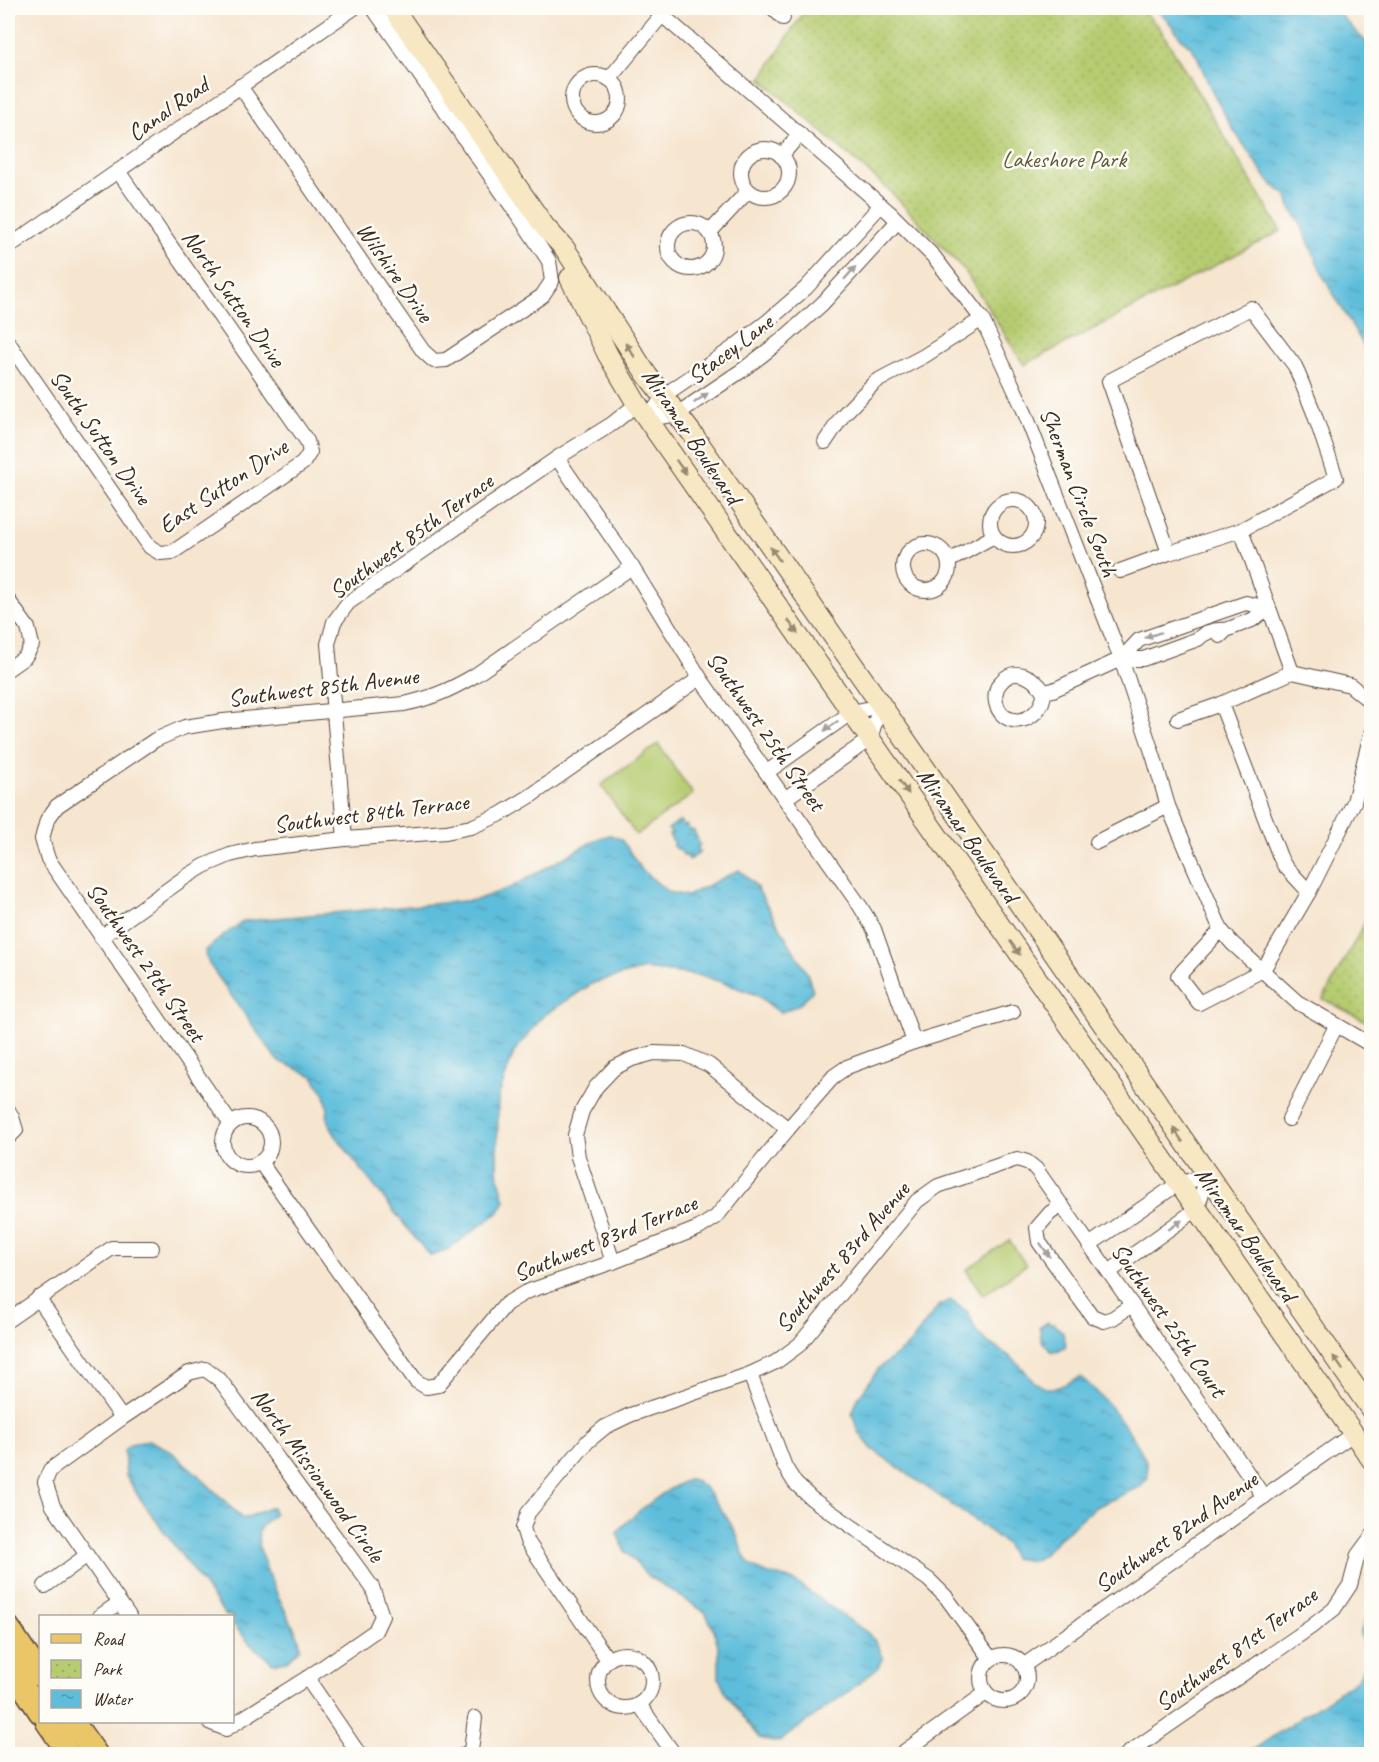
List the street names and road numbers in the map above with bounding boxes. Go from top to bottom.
street label: Canal Road [122,68,217,148]
street label: Wilshire Drive [350,216,442,330]
street label: North Sutton Drive [176,224,294,374]
street label: Stacey Lane [681,306,780,391]
street label: Miramar Boulevard [636,362,750,513]
street label: South Sutton Drive [43,364,160,512]
street label: Sherman Circle South [1033,403,1125,582]
street label: East Sutton Drive [153,431,295,540]
street label: Southwest 85th Terrace [323,465,501,606]
street label: Southwest 25th Street [700,645,833,818]
street label: Southwest 85th Avenue [226,660,422,714]
street label: Miramar Boulevard [911,762,1027,911]
street label: Southwest 84th Terrace [272,786,472,840]
street label: Southwest 29th Street [80,876,213,1049]
street label: Miramar Boulevard [1189,1161,1305,1310]
street label: Southwest 83rd Avenue [768,1174,917,1339]
street label: Southwest 83rd Terrace [509,1187,703,1288]
street label: Southwest 25th Court [1105,1237,1234,1405]
street label: North Missionwood Circle [245,1382,392,1570]
street label: Southwest 82nd Avenue [1088,1463,1265,1600]
street label: Southwest 81st Terrace [1149,1579,1325,1718]

